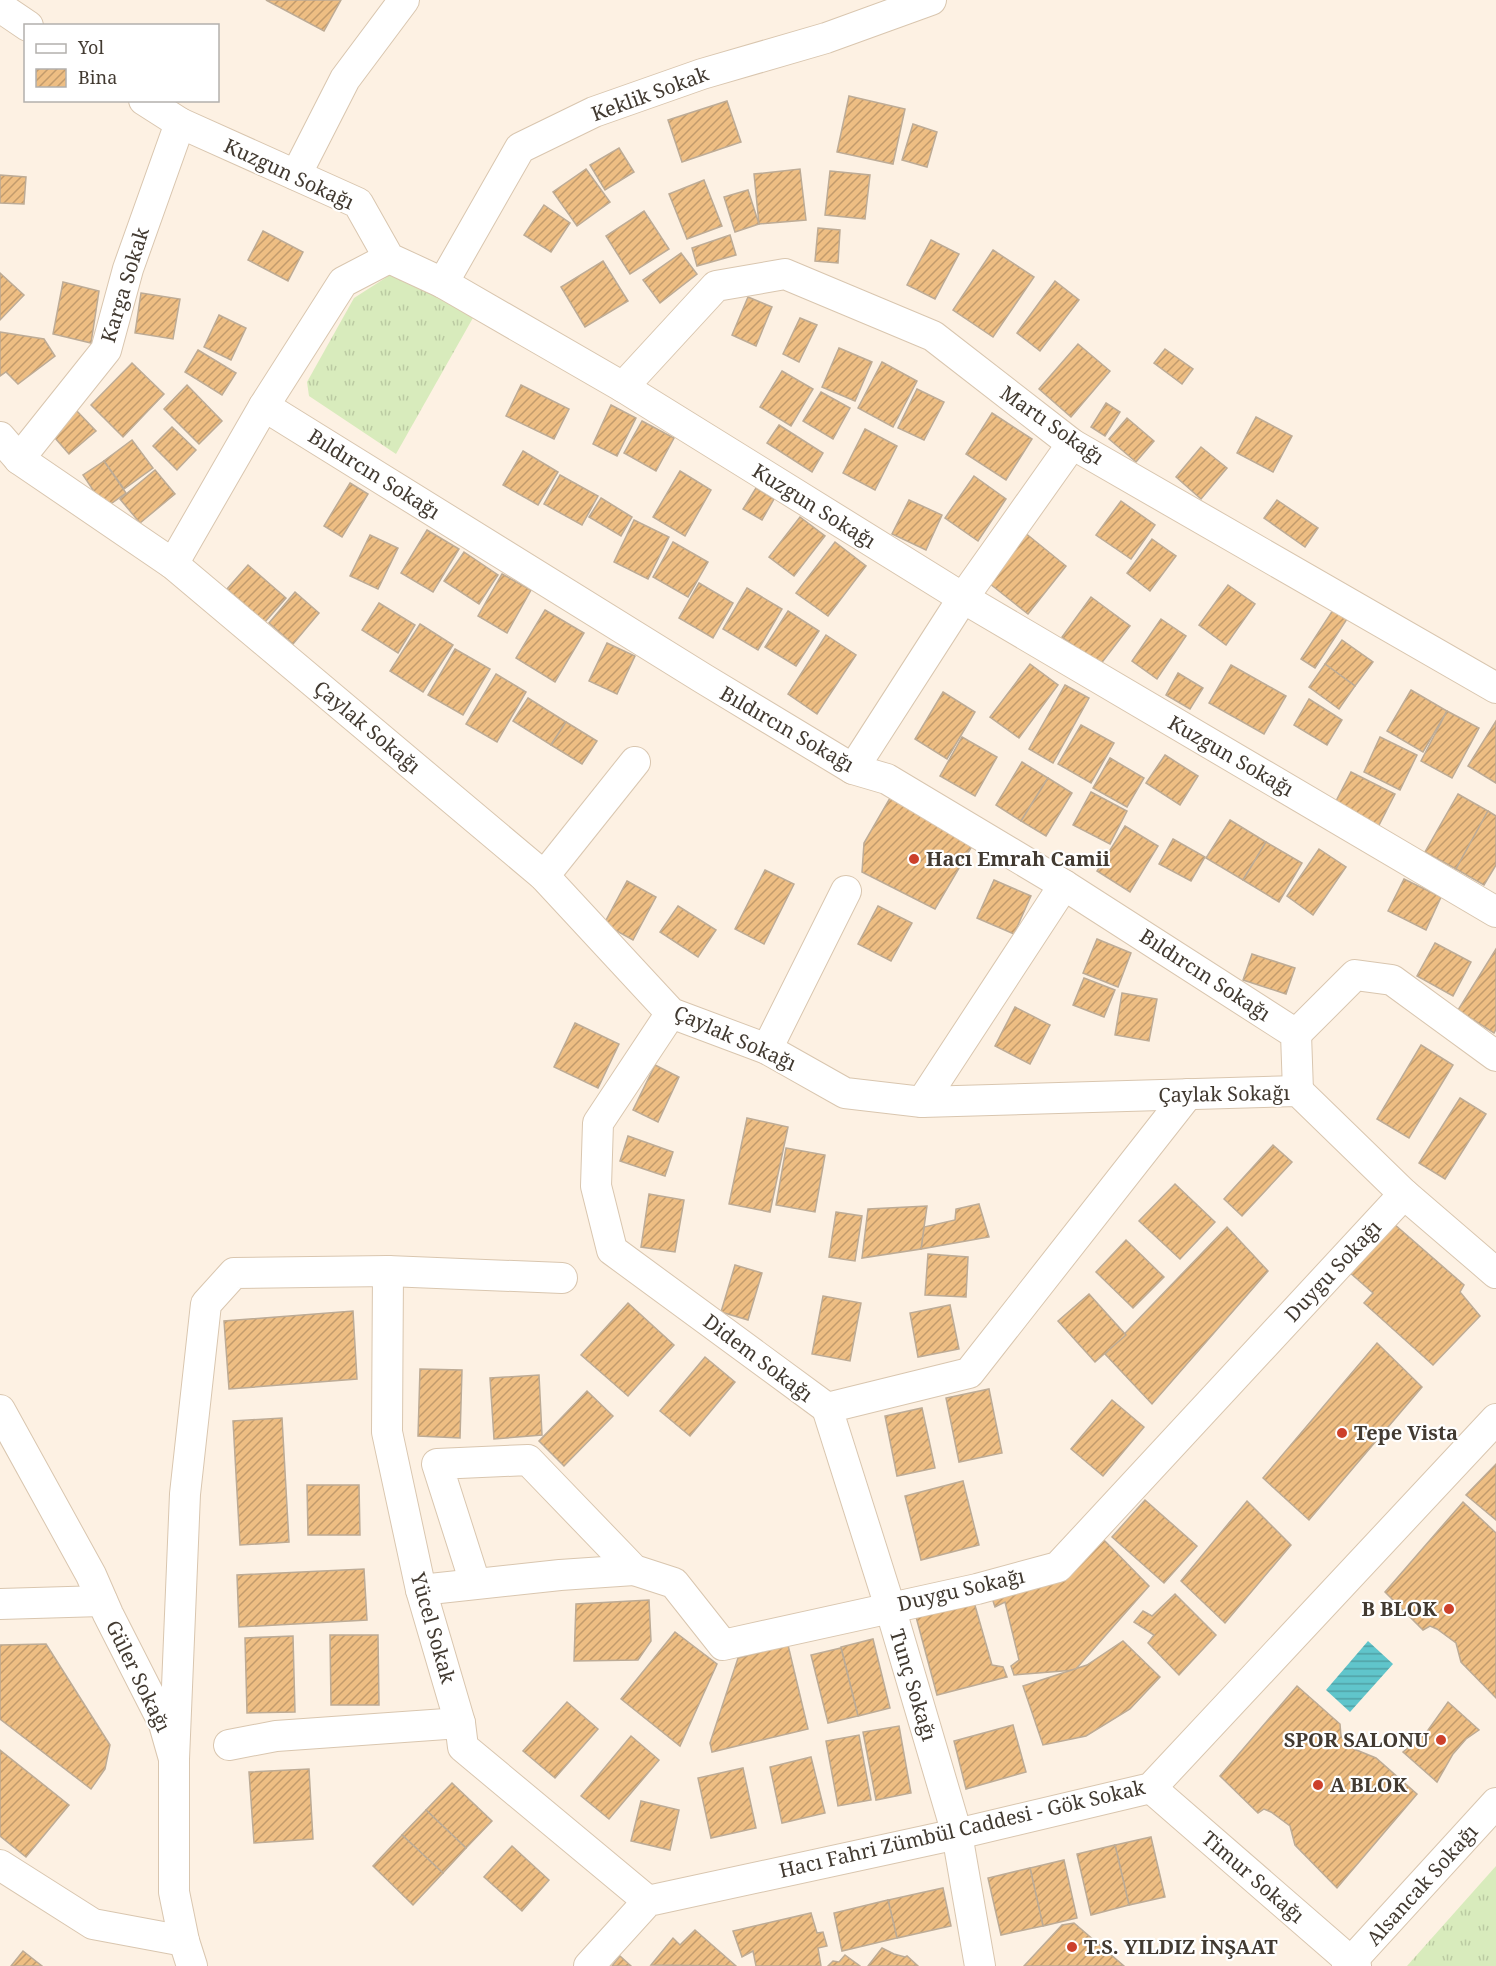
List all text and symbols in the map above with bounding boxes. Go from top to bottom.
legend [24,24,219,102]
text: Yol [77,35,104,59]
street label: Keklik Sokak [588,60,712,127]
text: Bina [78,65,117,89]
street label: Kuzgun Sokağı [220,132,359,216]
street label: Karga Sokak [94,224,155,346]
street label: Martı Sokağı [995,379,1110,471]
street label: Bıldırcın Sokağı [303,422,446,525]
street label: Kuzgun Sokağı [747,457,882,555]
street label: Çaylak Sokağı [308,674,427,780]
street label: Bıldırcın Sokağı [715,679,860,778]
street label: Kuzgun Sokağı [1164,709,1299,803]
place label: Hacı Emrah Camii [926,845,1110,872]
marker: Hacı Emrah Camii [907,852,921,866]
street label: Bıldırcın Sokağı [1135,922,1276,1027]
street label: Çaylak Sokağı [670,998,801,1077]
street label: Çaylak Sokağı [1158,1079,1290,1108]
street label: Duygu Sokağı [1279,1214,1387,1327]
street label: Didem Sokağı [698,1308,819,1408]
place label: Tepe Vista [1354,1419,1458,1446]
marker: Tepe Vista [1335,1426,1349,1440]
street label: Duygu Sokağı [895,1562,1028,1617]
street label: Yücel Sokak [404,1568,462,1687]
place label: B BLOK [1361,1595,1437,1622]
marker: B BLOK [1442,1602,1456,1616]
street label: Güler Sokağı [100,1615,177,1737]
street label: Tunç Sokağı [884,1626,943,1745]
place label: SPOR SALONU [1284,1726,1429,1753]
marker: SPOR SALONU [1434,1733,1448,1747]
place label: A BLOK [1330,1771,1408,1798]
street label: Hacı Fahri Zümbül Caddesi - Gök Sokak [776,1773,1148,1884]
marker: A BLOK [1311,1778,1325,1792]
street label: Alsancak Sokağı [1360,1818,1484,1951]
street label: Timur Sokağı [1196,1825,1311,1929]
place label: T.S. YILDIZ İNŞAAT [1084,1933,1278,1960]
marker: T.S. YILDIZ İNŞAAT [1065,1940,1079,1954]

